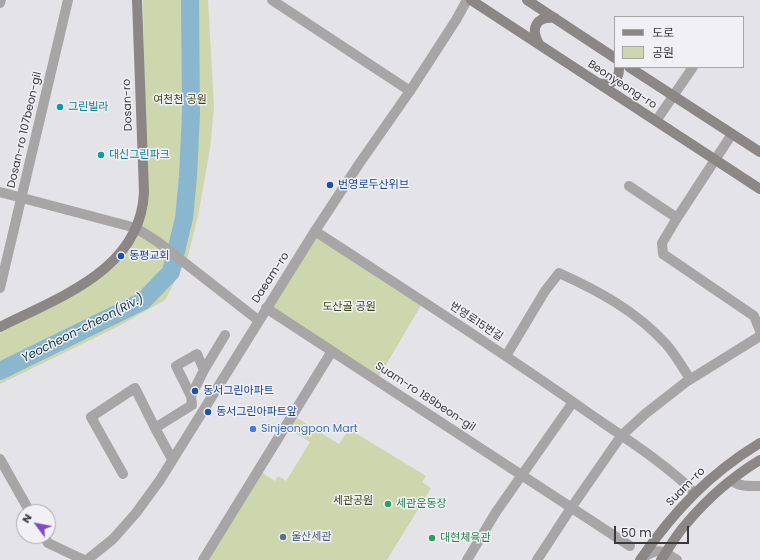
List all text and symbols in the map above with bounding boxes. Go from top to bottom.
legend [614,16,744,68]
text: 도로 [652,24,674,41]
text: 공원 [652,44,674,61]
street label: Beonyeong-ro [585,58,659,112]
street label: Dosan-ro 107beon-gil [5,71,45,189]
street label: Dosan-ro [120,79,136,131]
park label: 여천천 공원 [153,93,207,107]
place label: 그린빌라 [68,100,108,114]
marker: 그린빌라 [55,102,65,112]
place label: 대신그린파크 [109,148,170,162]
marker: 대신그린파크 [96,150,106,160]
place label: 번영로두산위브 [338,178,409,192]
marker: 번영로두산위브 [325,180,335,190]
place label: 동평교회 [129,249,169,263]
street label: Daeam-ro [250,250,292,306]
marker: 동평교회 [116,251,126,261]
water label: Yeocheon-cheon(Riv.) [20,292,146,366]
park label: 도산골 공원 [322,300,376,314]
street label: 번영로15번길 [447,300,505,344]
street label: Suam-ro 189beon-gil [372,360,478,434]
place label: 동서그린아파트 [203,384,274,398]
marker: 동서그린아파트 [190,386,200,396]
place label: 동서그린아파트앞 [216,405,297,419]
marker: 동서그린아파트앞 [203,407,213,417]
place label: Sinjeongpon Mart [261,422,358,436]
marker: Sinjeongpon Mart [248,424,258,434]
street label: Suam-ro [664,465,708,509]
park label: 세관공원 [333,494,373,508]
place label: 세관운동장 [396,497,447,511]
marker: 세관운동장 [383,499,393,509]
north arrow [16,504,56,544]
text: N [18,510,36,526]
scale bar [616,518,691,544]
text: 50 m [621,524,652,541]
place label: 울산세관 [291,530,331,544]
place label: 대현체육관 [440,531,491,545]
marker: 울산세관 [278,532,288,542]
marker: 대현체육관 [427,533,437,543]

